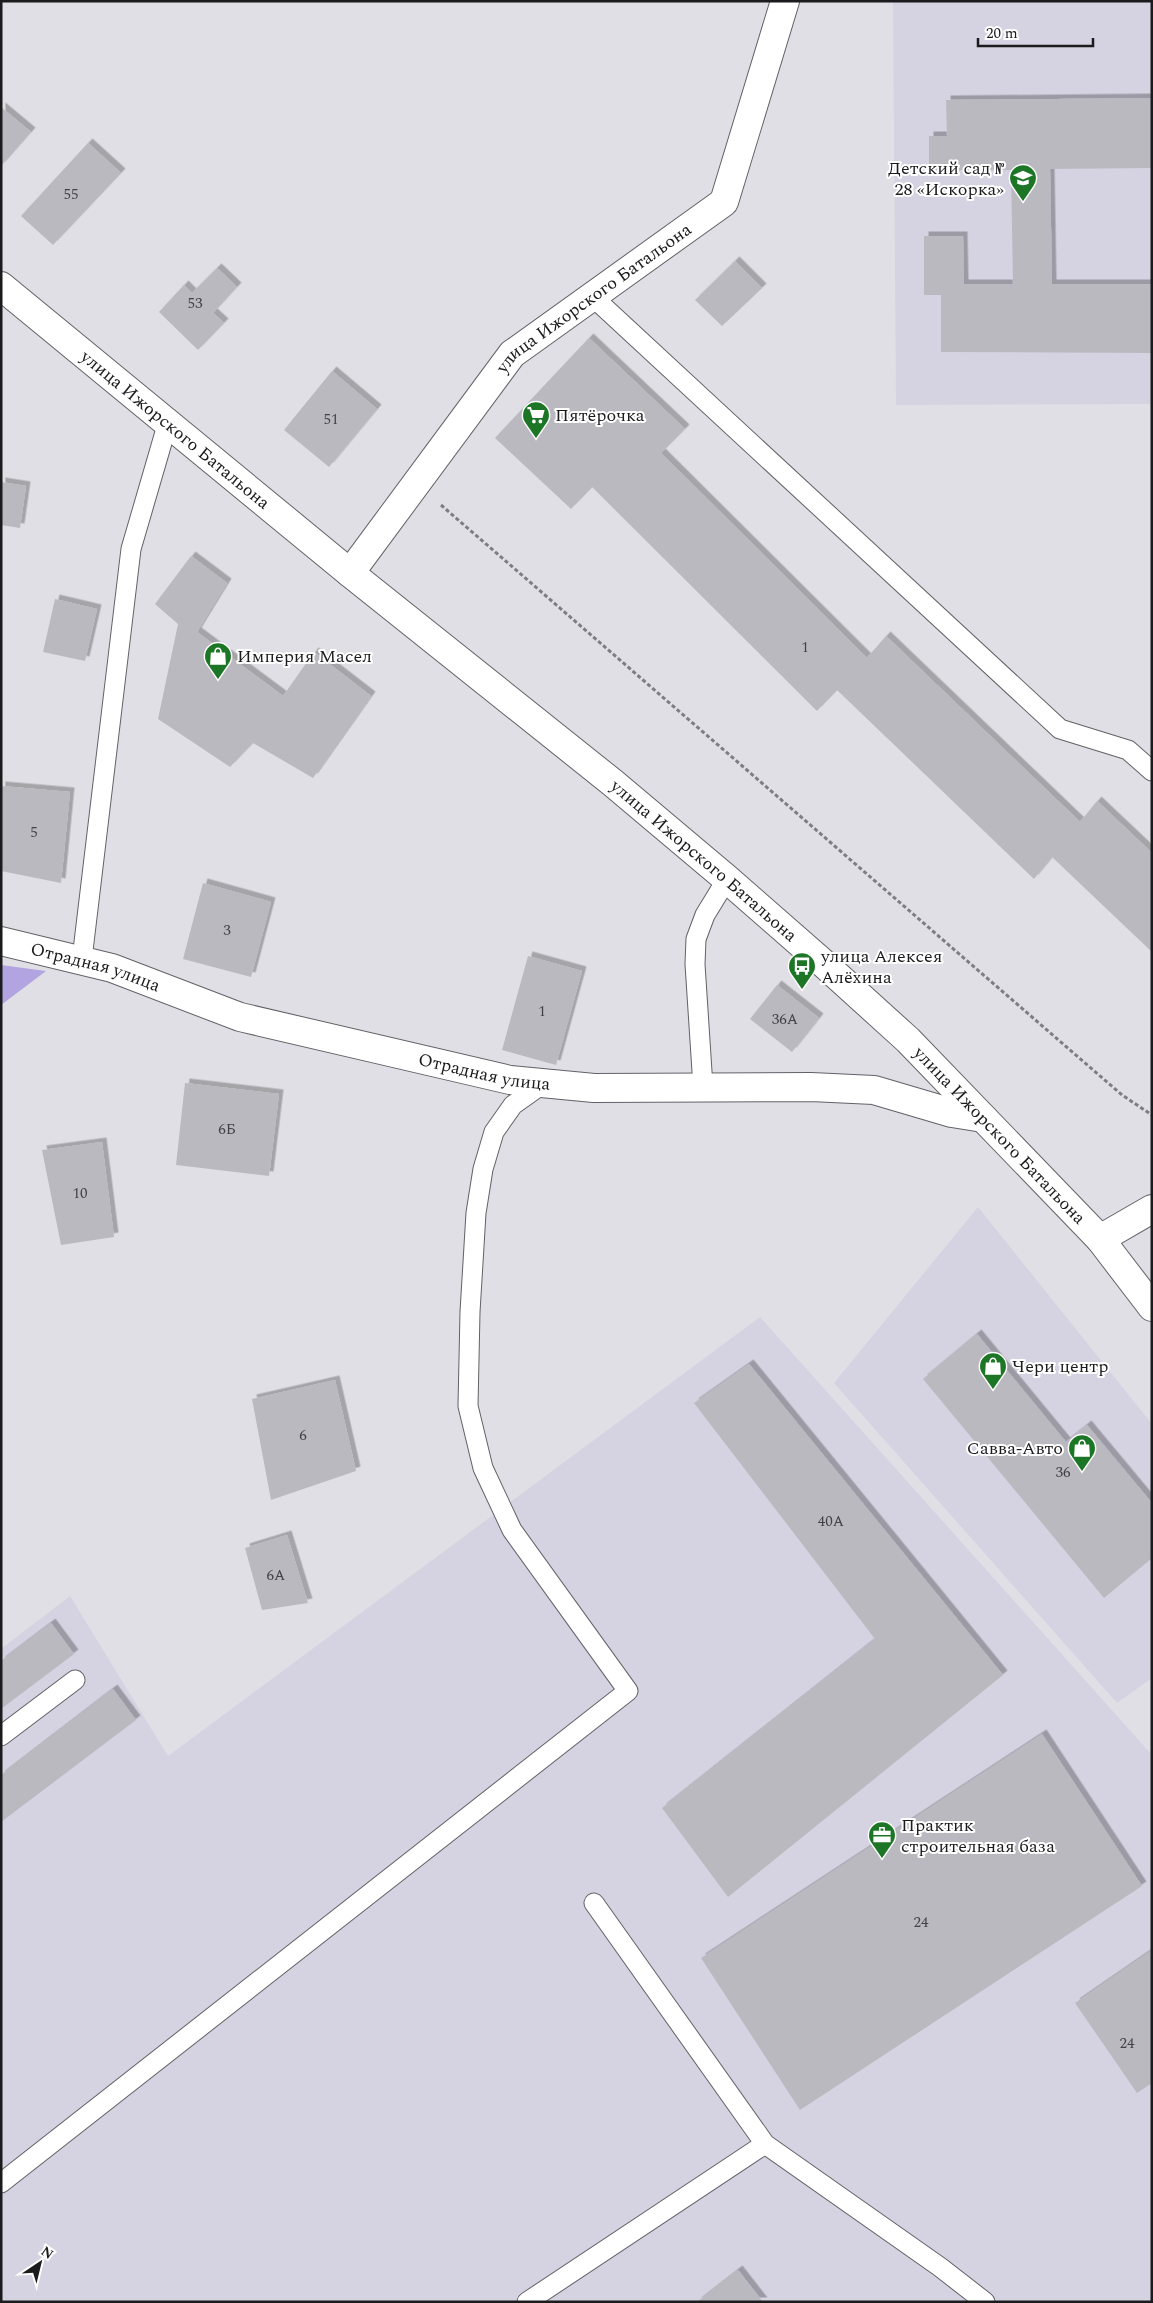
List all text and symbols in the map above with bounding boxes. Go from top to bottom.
scale bar [978,15,1093,47]
text: 20 m [986,22,1018,45]
place label: Детский сад № 28 «Искорка» [888,155,1005,203]
school or university icon: Детский сад № 28 «Искорка» [1008,163,1038,202]
house number: 55 [63,183,79,206]
street label: улица Ижорского Батальона [489,216,697,380]
house number: 53 [187,292,203,315]
street label: улица Ижорского Батальона [74,343,276,516]
supermarket icon: Пятёрочка [521,400,551,439]
place label: Пятёрочка [555,402,645,429]
house number: 51 [323,408,339,431]
house number: 1 [801,636,809,659]
shop icon: Империя Масел [203,641,233,680]
place label: Империя Масел [237,643,372,670]
street label: улица Ижорского Батальона [603,773,803,949]
house number: 5 [30,821,38,844]
house number: 3 [223,919,231,942]
street label: Отрадная улица [28,936,164,999]
place label: улица Алексея Алёхина [820,943,942,991]
bus stop icon: улица Алексея Алёхина [787,951,817,990]
house number: 1 [538,1000,546,1023]
house number: 36А [772,1008,798,1031]
street label: улица Ижорского Батальона [906,1040,1092,1231]
street label: Отрадная улица [416,1046,552,1098]
house number: 6Б [218,1118,236,1141]
house number: 10 [72,1182,88,1205]
shop icon: Чери центр [978,1351,1008,1390]
place label: Чери центр [1012,1353,1108,1380]
house number: 6 [299,1424,307,1447]
shop icon: Савва-Авто [1067,1433,1097,1472]
place label: Савва-Авто [967,1435,1063,1462]
house number: 36 [1055,1461,1071,1484]
house number: 40А [818,1510,844,1533]
house number: 6А [267,1564,285,1587]
place label: Практик строительная база [901,1812,1055,1860]
office icon: Практик строительная база [867,1820,897,1859]
house number: 24 [913,1911,929,1934]
house number: 24 [1119,2032,1135,2055]
north arrow [15,2238,65,2288]
text: N [36,2241,58,2265]

